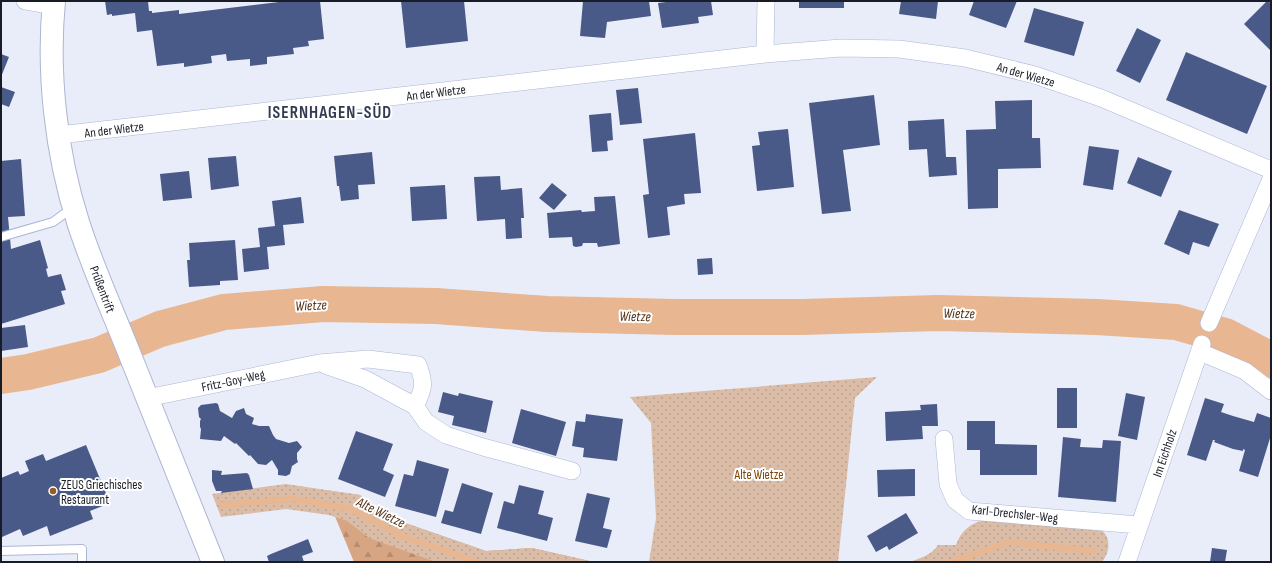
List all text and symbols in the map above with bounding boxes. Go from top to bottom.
street label: An der Wietze [994,59,1057,91]
street label: An der Wietze [405,81,467,105]
district label: ISERNHAGEN-SÜD [268,102,392,123]
street label: An der Wietze [83,118,145,142]
street label: Prüßentrift [86,264,118,315]
water label: Wietze [295,296,328,315]
water label: Wietze [943,305,975,322]
water label: Wietze [619,308,651,325]
street label: Fritz-Goy-Weg [200,366,266,395]
street label: Im Eichholz [1149,427,1181,479]
park label: Alte Wietze [733,467,784,483]
place label: ZEUS Griechisches Restaurant [61,477,143,508]
marker: ZEUS Griechisches Restaurant [48,486,58,496]
water label: Alte Wietze [353,493,408,532]
street label: Karl-Drechsler-Weg [971,502,1059,526]

